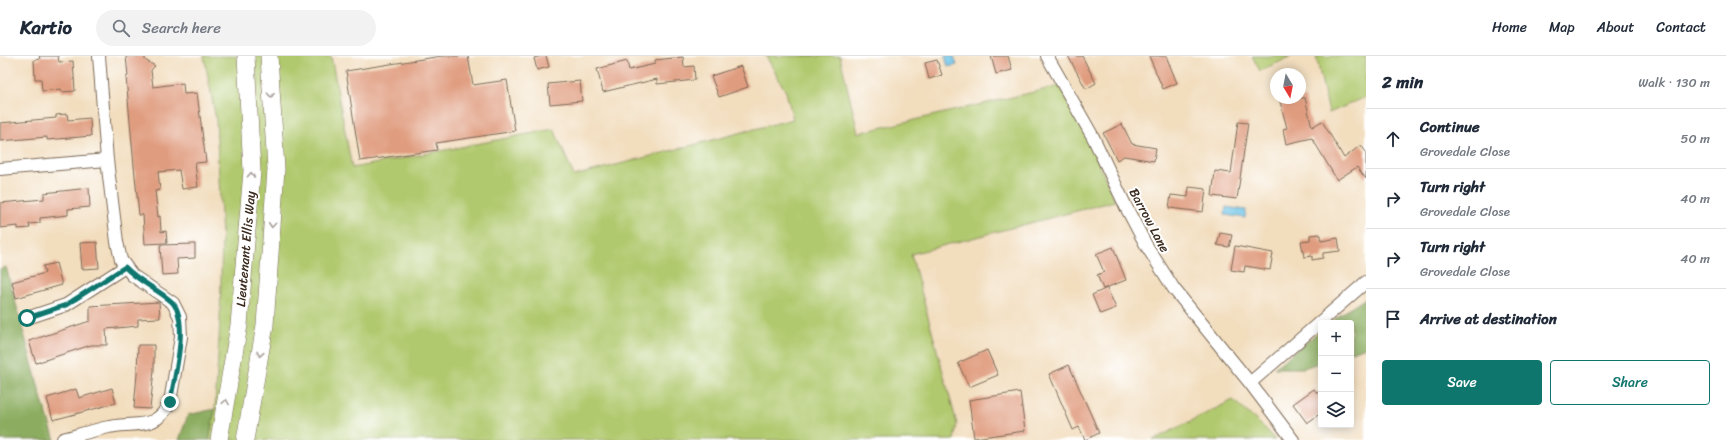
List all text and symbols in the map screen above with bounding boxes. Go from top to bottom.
search box [96,10,376,46]
text: Kartio [20,11,72,44]
text: Search here [142,15,221,41]
text: Home [1492,15,1527,40]
text: Map [1549,15,1575,40]
text: About [1597,15,1634,40]
text: Contact [1656,15,1706,40]
icon: search [110,17,132,39]
text: 2 min [1382,67,1423,97]
north arrow [1270,68,1306,104]
text: Walk · 130 m [1638,71,1710,94]
one-way arrow [267,92,276,98]
text: Continue [1420,114,1480,140]
text: 50 m [1680,127,1710,150]
icon: ahead [1382,128,1404,150]
text: Grovedale Close [1420,140,1510,163]
one-way arrow [247,172,256,178]
text: Turn right [1420,174,1485,200]
street label: Barrow Lane [1123,184,1176,257]
text: 40 m [1680,187,1710,210]
icon: right [1382,188,1404,210]
street label: Lieutenant Ellis Way [229,190,262,308]
text: Grovedale Close [1420,200,1510,223]
one-way arrow [267,222,276,228]
text: Turn right [1420,234,1485,260]
text: 40 m [1680,247,1710,270]
icon: right [1382,248,1404,270]
text: Grovedale Close [1420,260,1510,283]
text: Arrive at destination [1420,306,1557,332]
icon: arrive [1382,308,1404,330]
route start [18,309,36,327]
map controls [1318,320,1354,428]
button: + [1318,320,1354,356]
one-way arrow [256,351,265,357]
button: − [1318,356,1354,392]
button: Save [1382,360,1542,405]
button: Share [1550,360,1710,405]
button: layers [1318,392,1354,428]
route end [161,393,179,411]
one-way arrow [221,398,230,405]

